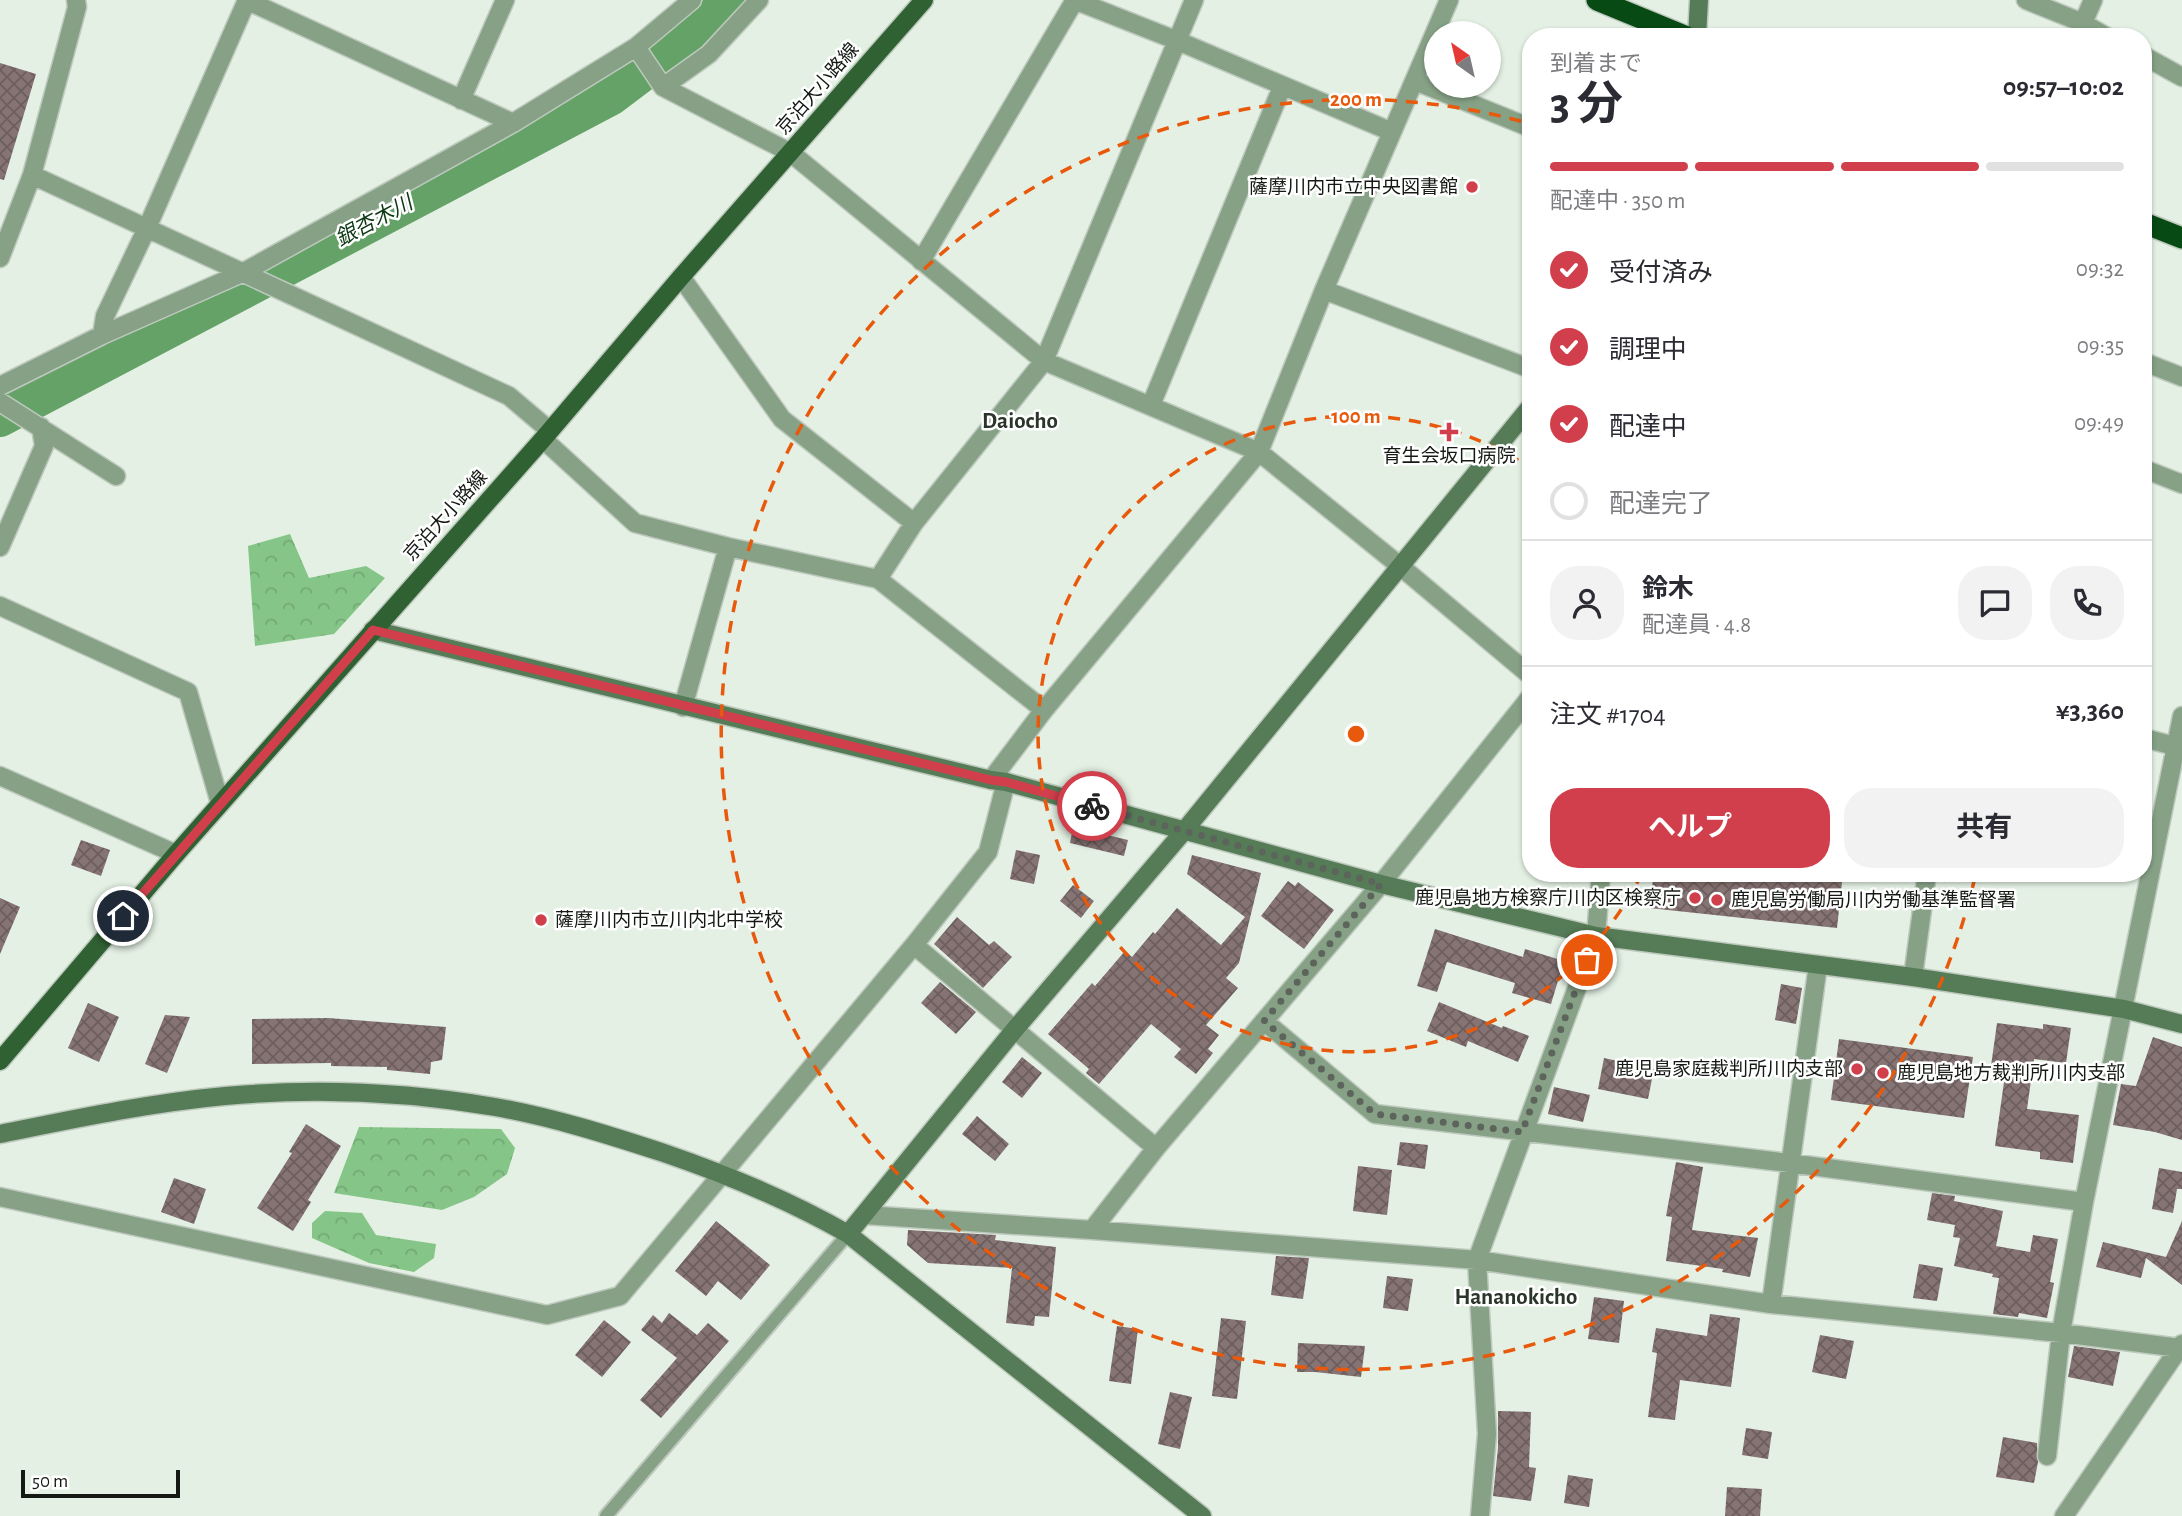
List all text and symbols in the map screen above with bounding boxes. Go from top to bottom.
north arrow [1424,21,1502,98]
map controls [1424,21,1501,98]
street label: 京泊大小路線 [773,39,863,138]
text: 到着まで [1550,53,1642,76]
text: 09:57–10:02 [2003,74,2124,100]
text: 3 分 [1550,82,1623,128]
text: 200 m [1330,89,1382,110]
place label: 薩摩川内市立中央図書館 [1249,176,1458,197]
marker: 薩摩川内市立中央図書館 [1464,179,1480,195]
water label: 銀杏木川 [332,190,418,250]
text: 配達中 · 350 m [1550,190,1685,213]
icon: check [1550,251,1588,289]
text: 09:32 [2076,258,2124,281]
text: 受付済み [1609,260,1713,286]
icon: check [1550,328,1588,366]
text: 09:35 [2077,335,2124,358]
text: 調理中 [1609,337,1687,363]
icon: check [1550,405,1588,443]
text: 100 m [1331,406,1381,427]
district label: Daiocho [982,410,1058,433]
text: 09:49 [2074,412,2124,435]
text: 配達中 [1609,414,1687,440]
marker: 育生会坂口病院 [1439,422,1459,442]
place label: 育生会坂口病院 [1382,445,1516,466]
street label: 京泊大小路線 [400,467,491,565]
text: 配達完了 [1609,491,1713,517]
button: person [1550,566,1624,640]
button: chat [1958,566,2032,640]
button: phone [2050,566,2124,640]
text: 鈴木 [1642,576,1694,602]
text: 配達員 · 4.8 [1642,614,1751,637]
text: ¥3,360 [2056,698,2124,724]
text: 注文 #1704 [1550,702,1666,728]
centre of rings [1344,722,1368,746]
courier [1057,771,1127,841]
icon: bike [1073,787,1111,825]
button: ヘルプ [1550,788,1830,868]
button: 共有 [1844,788,2124,868]
pin [93,886,153,946]
place label: 鹿児島地方検察庁川内区検察庁 [1415,887,1681,908]
place label: 鹿児島労働局川内労働基準監督署 [1731,889,2016,910]
marker: 鹿児島地方検察庁川内区検察庁 [1687,890,1703,906]
marker: 鹿児島労働局川内労働基準監督署 [1709,892,1725,908]
icon: home [104,897,142,935]
place label: 薩摩川内市立川内北中学校 [555,909,783,930]
marker: 薩摩川内市立川内北中学校 [533,912,549,928]
pin [1557,930,1617,990]
icon: bag [1568,941,1606,979]
place label: 鹿児島家庭裁判所川内支部 [1615,1058,1843,1079]
marker: 鹿児島家庭裁判所川内支部 [1849,1061,1865,1077]
place label: 鹿児島地方裁判所川内支部 [1897,1062,2125,1083]
marker: 鹿児島地方裁判所川内支部 [1875,1065,1891,1081]
district label: Hananokicho [1455,1286,1577,1309]
scale bar [21,1467,180,1499]
text: 50 m [32,1472,68,1491]

